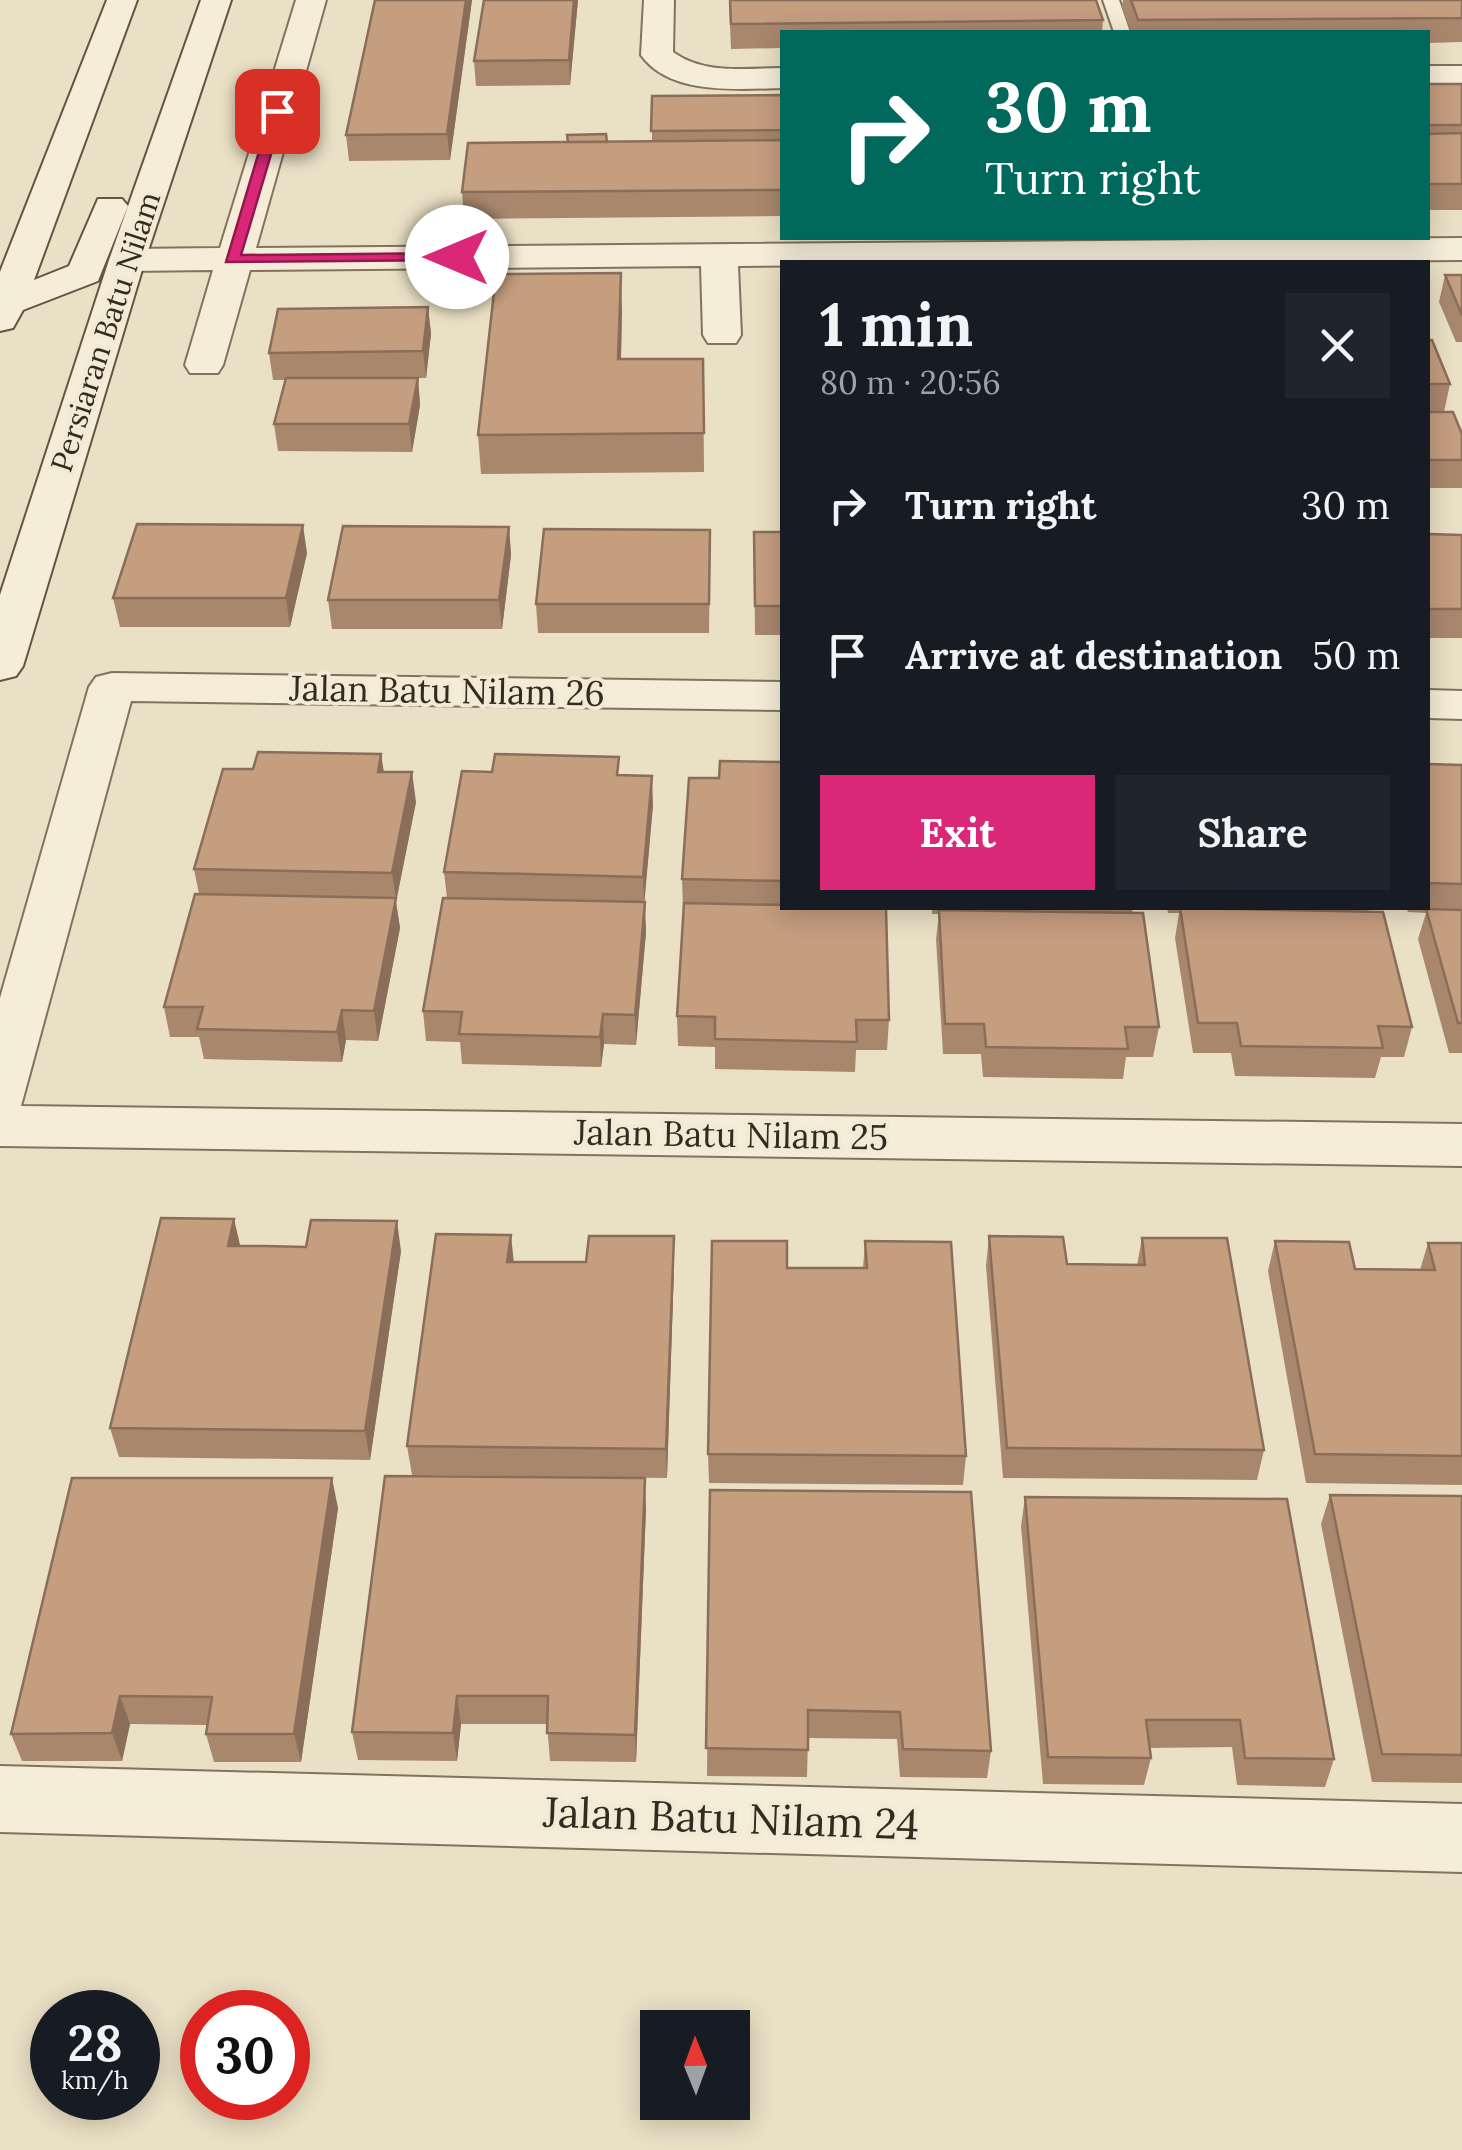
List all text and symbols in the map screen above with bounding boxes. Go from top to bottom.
text: 30 m [985,62,1152,151]
pin [235,69,320,154]
icon: right [820,70,950,200]
icon: arrive [250,84,305,139]
text: Turn right [985,149,1201,206]
street label: Persiaran Batu Nilam [42,187,168,477]
position arrow [405,205,509,309]
text: 1 min [820,286,973,362]
button: close [1285,293,1390,398]
text: 80 m · 20:56 [820,362,1001,403]
icon: right [820,478,875,533]
text: Turn right [905,481,1096,529]
text: 30 m [1301,481,1390,529]
icon: arrive [820,628,875,683]
text: Arrive at destination [905,631,1282,679]
text: 50 m [1312,631,1401,679]
street label: Jalan Batu Nilam 26 [288,665,605,716]
button: Exit [820,775,1095,890]
button: Share [1115,775,1390,890]
street label: Jalan Batu Nilam 25 [572,1109,889,1160]
street label: Jalan Batu Nilam 24 [541,1784,920,1852]
speed limit sign: 30 [180,1990,310,2120]
north arrow [640,2010,750,2120]
map controls [640,2010,750,2120]
text: 28 [67,2011,123,2075]
text: km/h [61,2064,129,2096]

